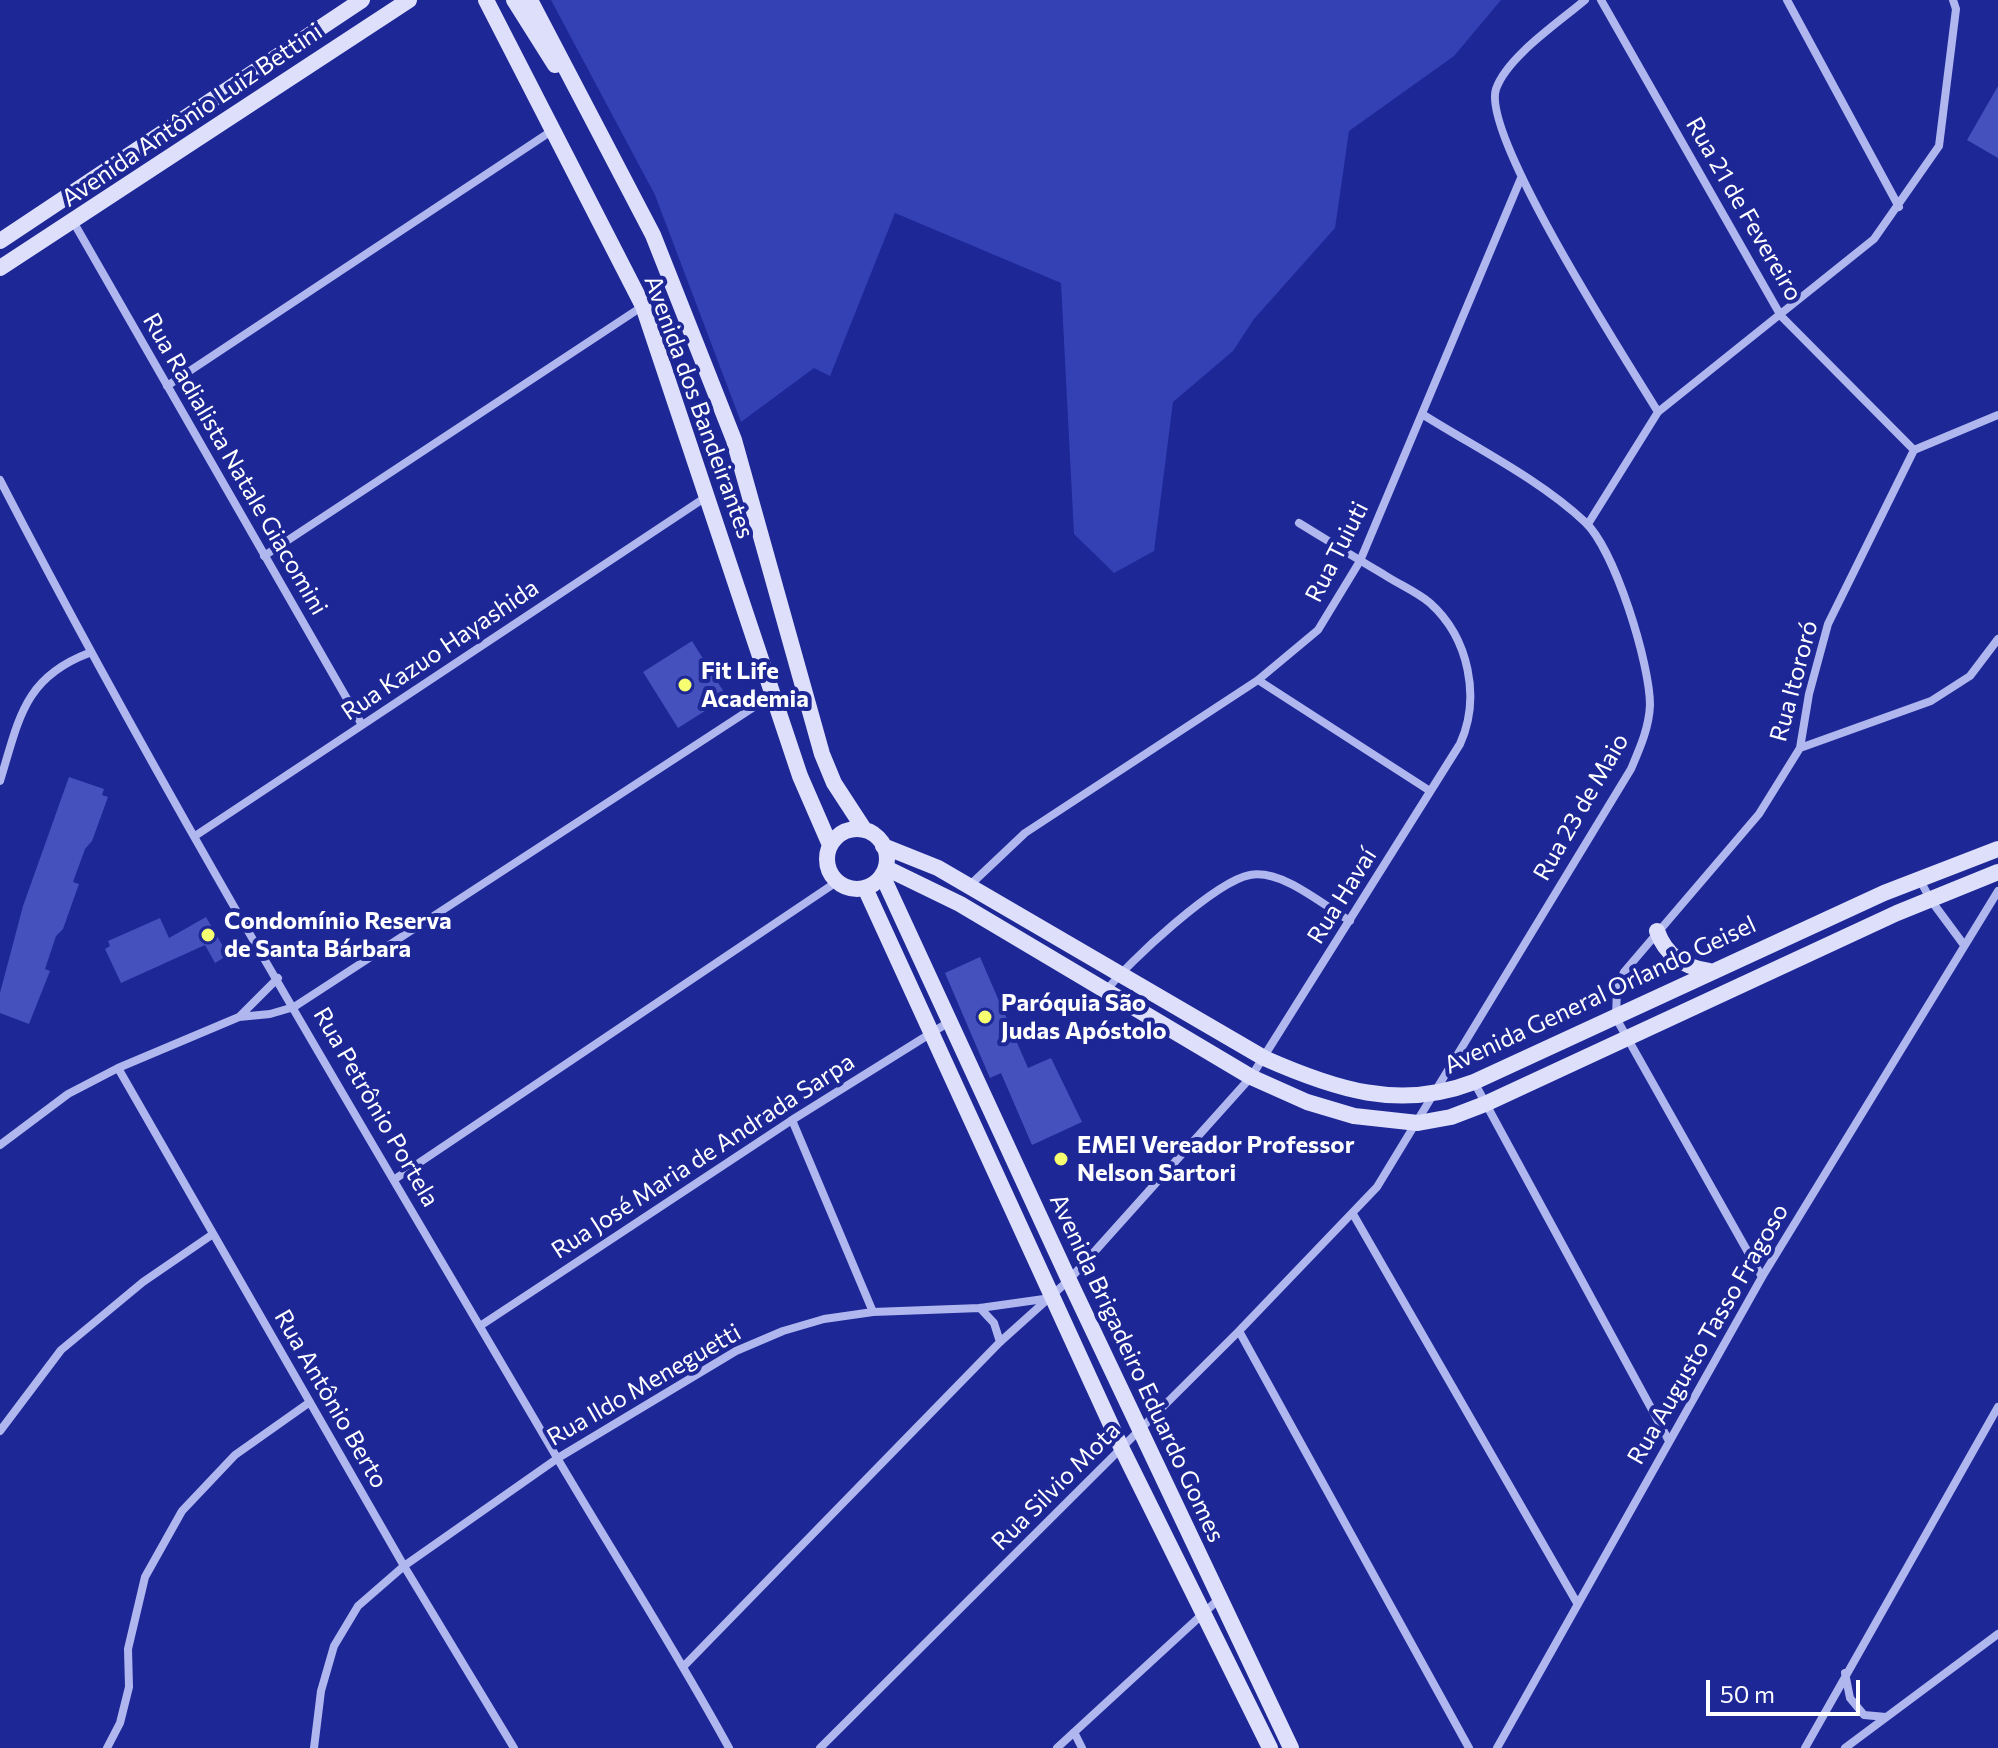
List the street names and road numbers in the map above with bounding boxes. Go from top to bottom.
street label: Avenida Antônio Luiz Bettini [56,17,328,213]
street label: Rua 21 de Fevereiro [1680,112,1808,306]
street label: Avenida dos Bandeirantes [638,271,760,543]
street label: Rua Radialista Natale Giacomini [137,308,333,620]
street label: Rua Tuiuti [1299,497,1375,607]
street label: Rua Kazuo Hayashida [336,573,544,727]
street label: Rua Itororó [1764,617,1824,745]
street label: Rua 23 de Maio [1527,728,1635,886]
street label: Rua Havaí [1301,843,1383,949]
street label: Avenida General Orlando Geisel [1439,910,1761,1080]
street label: Rua Petrônio Portela [307,1002,445,1212]
street label: Rua José Maria de Andrada Sarpa [546,1047,860,1265]
street label: Avenida Brigadeiro Eduardo Gomes [1043,1189,1231,1547]
street label: Rua Augusto Tasso Fragoso [1621,1199,1795,1469]
street label: Rua Antônio Berto [268,1305,394,1493]
street label: Rua Ildo Meneguetti [542,1318,746,1452]
street label: Rua Silvio Mota [986,1416,1126,1556]

